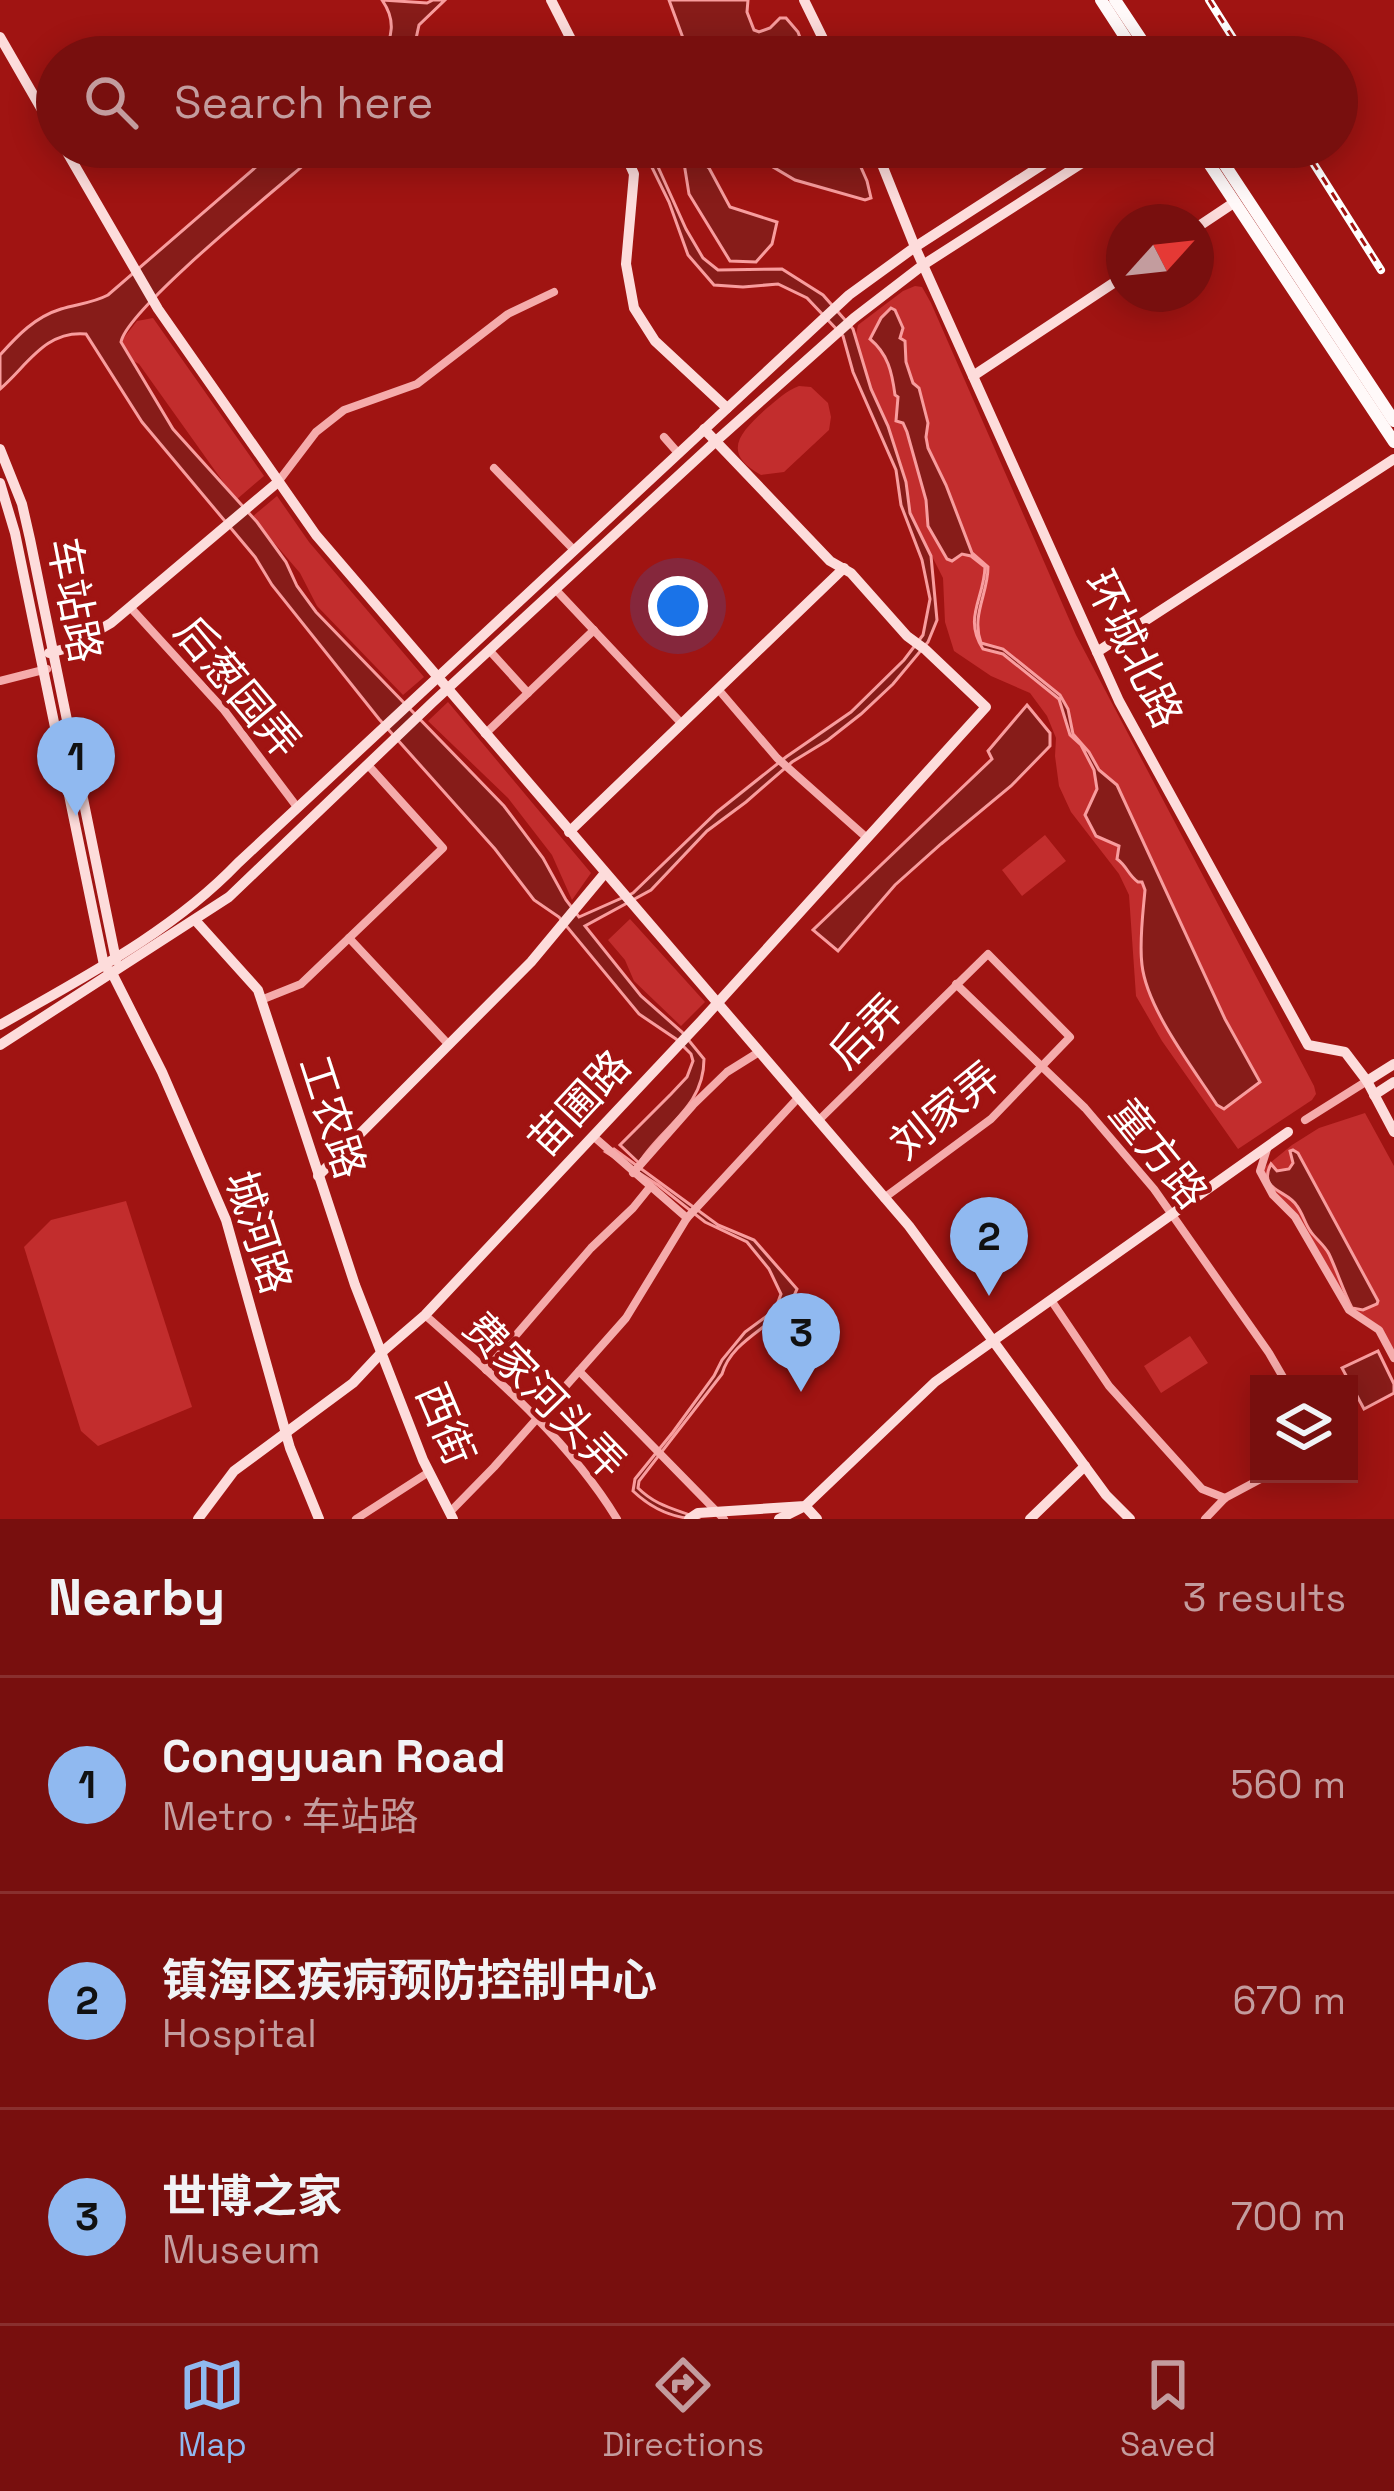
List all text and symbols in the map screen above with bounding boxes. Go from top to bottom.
search box [36,36,1358,168]
icon: search [78,69,144,135]
text: Search here [174,74,433,131]
north arrow [1106,204,1214,312]
street label: 车站路 [36,533,113,667]
street label: 环城北路 [1073,562,1194,736]
your location [648,576,708,636]
street label: 后葱园弄 [163,606,312,769]
pin: 1 [37,717,115,816]
street label: 后弄 [818,983,915,1080]
street label: 苗圃路 [517,1039,642,1167]
street label: 工农路 [288,1049,377,1185]
street label: 刘家弄 [880,1050,1011,1171]
street label: 童方路 [1098,1088,1219,1219]
street label: 城河路 [214,1164,303,1300]
pin: 2 [950,1197,1028,1296]
pin: 3 [762,1293,840,1392]
street label: 费家河头弄 [453,1301,637,1489]
street label: 西街 [405,1375,486,1473]
map controls [1250,1375,1358,1483]
button: layers [1250,1375,1358,1483]
text: Nearby [48,1565,225,1630]
text: 3 results [1183,1573,1346,1622]
text: Congyuan Road [162,1728,506,1785]
text: 1 [78,1760,96,1809]
text: 560 m [1230,1760,1346,1809]
text: Metro · 车站路 [162,1792,418,1841]
text: 镇海区疾病预防控制中心 [162,1952,657,2009]
text: 2 [75,1976,99,2025]
text: 670 m [1232,1976,1346,2025]
text: Hospital [162,2009,317,2058]
text: 世博之家 [162,2168,342,2225]
text: 3 [75,2192,99,2241]
text: 700 m [1231,2192,1346,2241]
text: Museum [162,2225,321,2274]
tab: Map [178,2352,247,2466]
tab: Directions [602,2352,764,2466]
tab: Saved [1120,2352,1216,2466]

